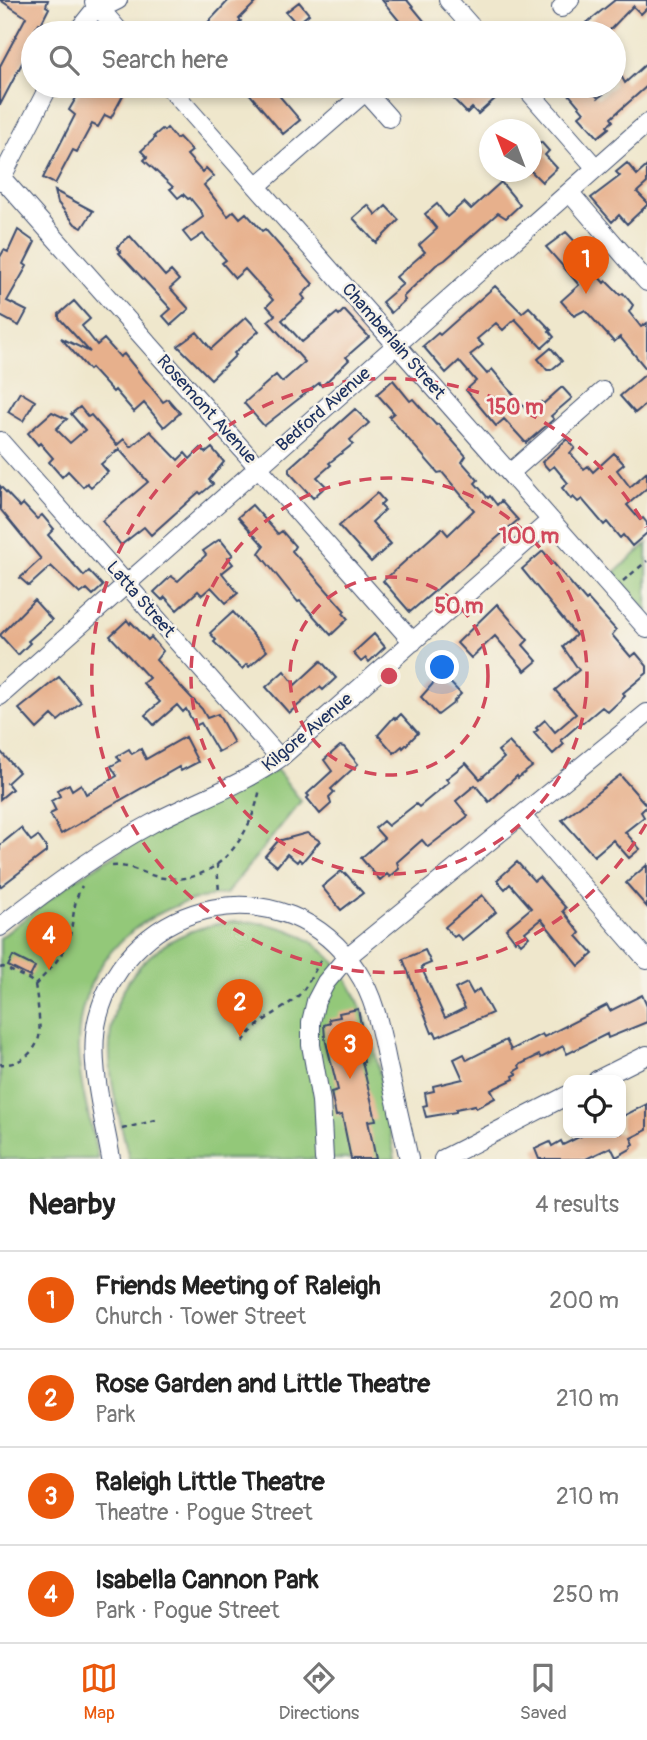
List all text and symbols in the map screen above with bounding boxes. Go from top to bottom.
search box [21,21,626,98]
icon: search [45,41,83,79]
text: Search here [101,44,228,76]
north arrow [479,119,542,182]
pin: 1 [563,236,609,294]
street label: Chamberlain Street [337,278,451,405]
street label: Rosemont Avenue [152,350,262,469]
street label: Bedford Avenue [271,362,375,457]
text: 150 m [486,394,544,421]
text: 100 m [499,523,559,550]
street label: Latta Street [101,556,180,643]
text: 50 m [435,593,484,620]
your location [425,650,459,684]
centre of rings [377,664,401,688]
street label: Kilgore Avenue [257,688,357,777]
pin: 4 [26,912,72,970]
pin: 2 [217,979,263,1037]
pin: 3 [327,1021,373,1079]
map controls [563,1075,626,1138]
button: locate [563,1075,626,1138]
text: Nearby [28,1186,115,1223]
text: 4 results [535,1190,619,1219]
text: Friends Meeting of Raleigh [95,1270,381,1302]
text: 1 [47,1286,56,1315]
text: 200 m [549,1286,619,1315]
text: Church · Tower Street [95,1302,306,1331]
text: Rose Garden and Little Theatre [95,1368,430,1400]
text: 2 [45,1384,57,1413]
text: 210 m [556,1384,619,1413]
text: Park [95,1400,135,1429]
text: Raleigh Little Theatre [95,1466,325,1498]
text: 3 [45,1482,57,1511]
text: 210 m [556,1482,619,1511]
text: Theatre · Pogue Street [95,1498,313,1527]
text: Isabella Cannon Park [95,1564,319,1596]
text: 4 [44,1580,58,1609]
text: 250 m [553,1580,619,1609]
text: Park · Pogue Street [95,1596,280,1625]
tab: Map [80,1659,118,1725]
tab: Directions [279,1659,359,1725]
tab: Saved [520,1659,567,1725]

